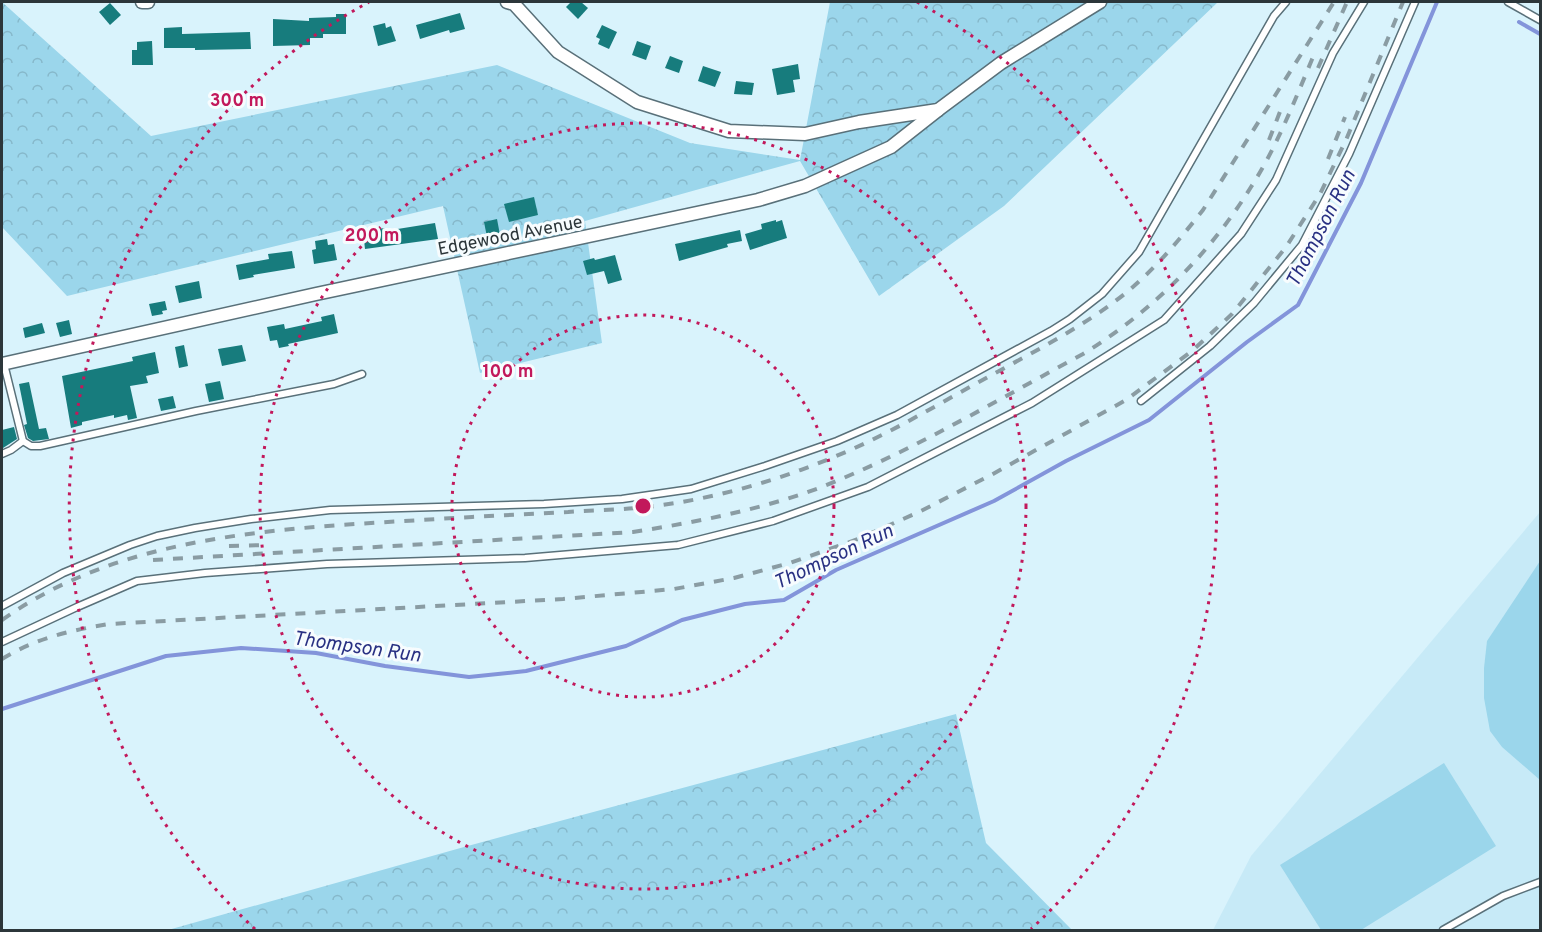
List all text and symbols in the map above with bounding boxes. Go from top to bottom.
text: 300 m [210,90,264,113]
water label: Thompson Run [1281,166,1363,292]
street label: Edgewood Avenue [436,211,585,262]
text: 200 m [344,225,400,248]
text: 100 m [482,361,534,384]
centre of rings [633,496,653,516]
water label: Thompson Run [770,519,898,597]
water label: Thompson Run [291,626,422,670]

